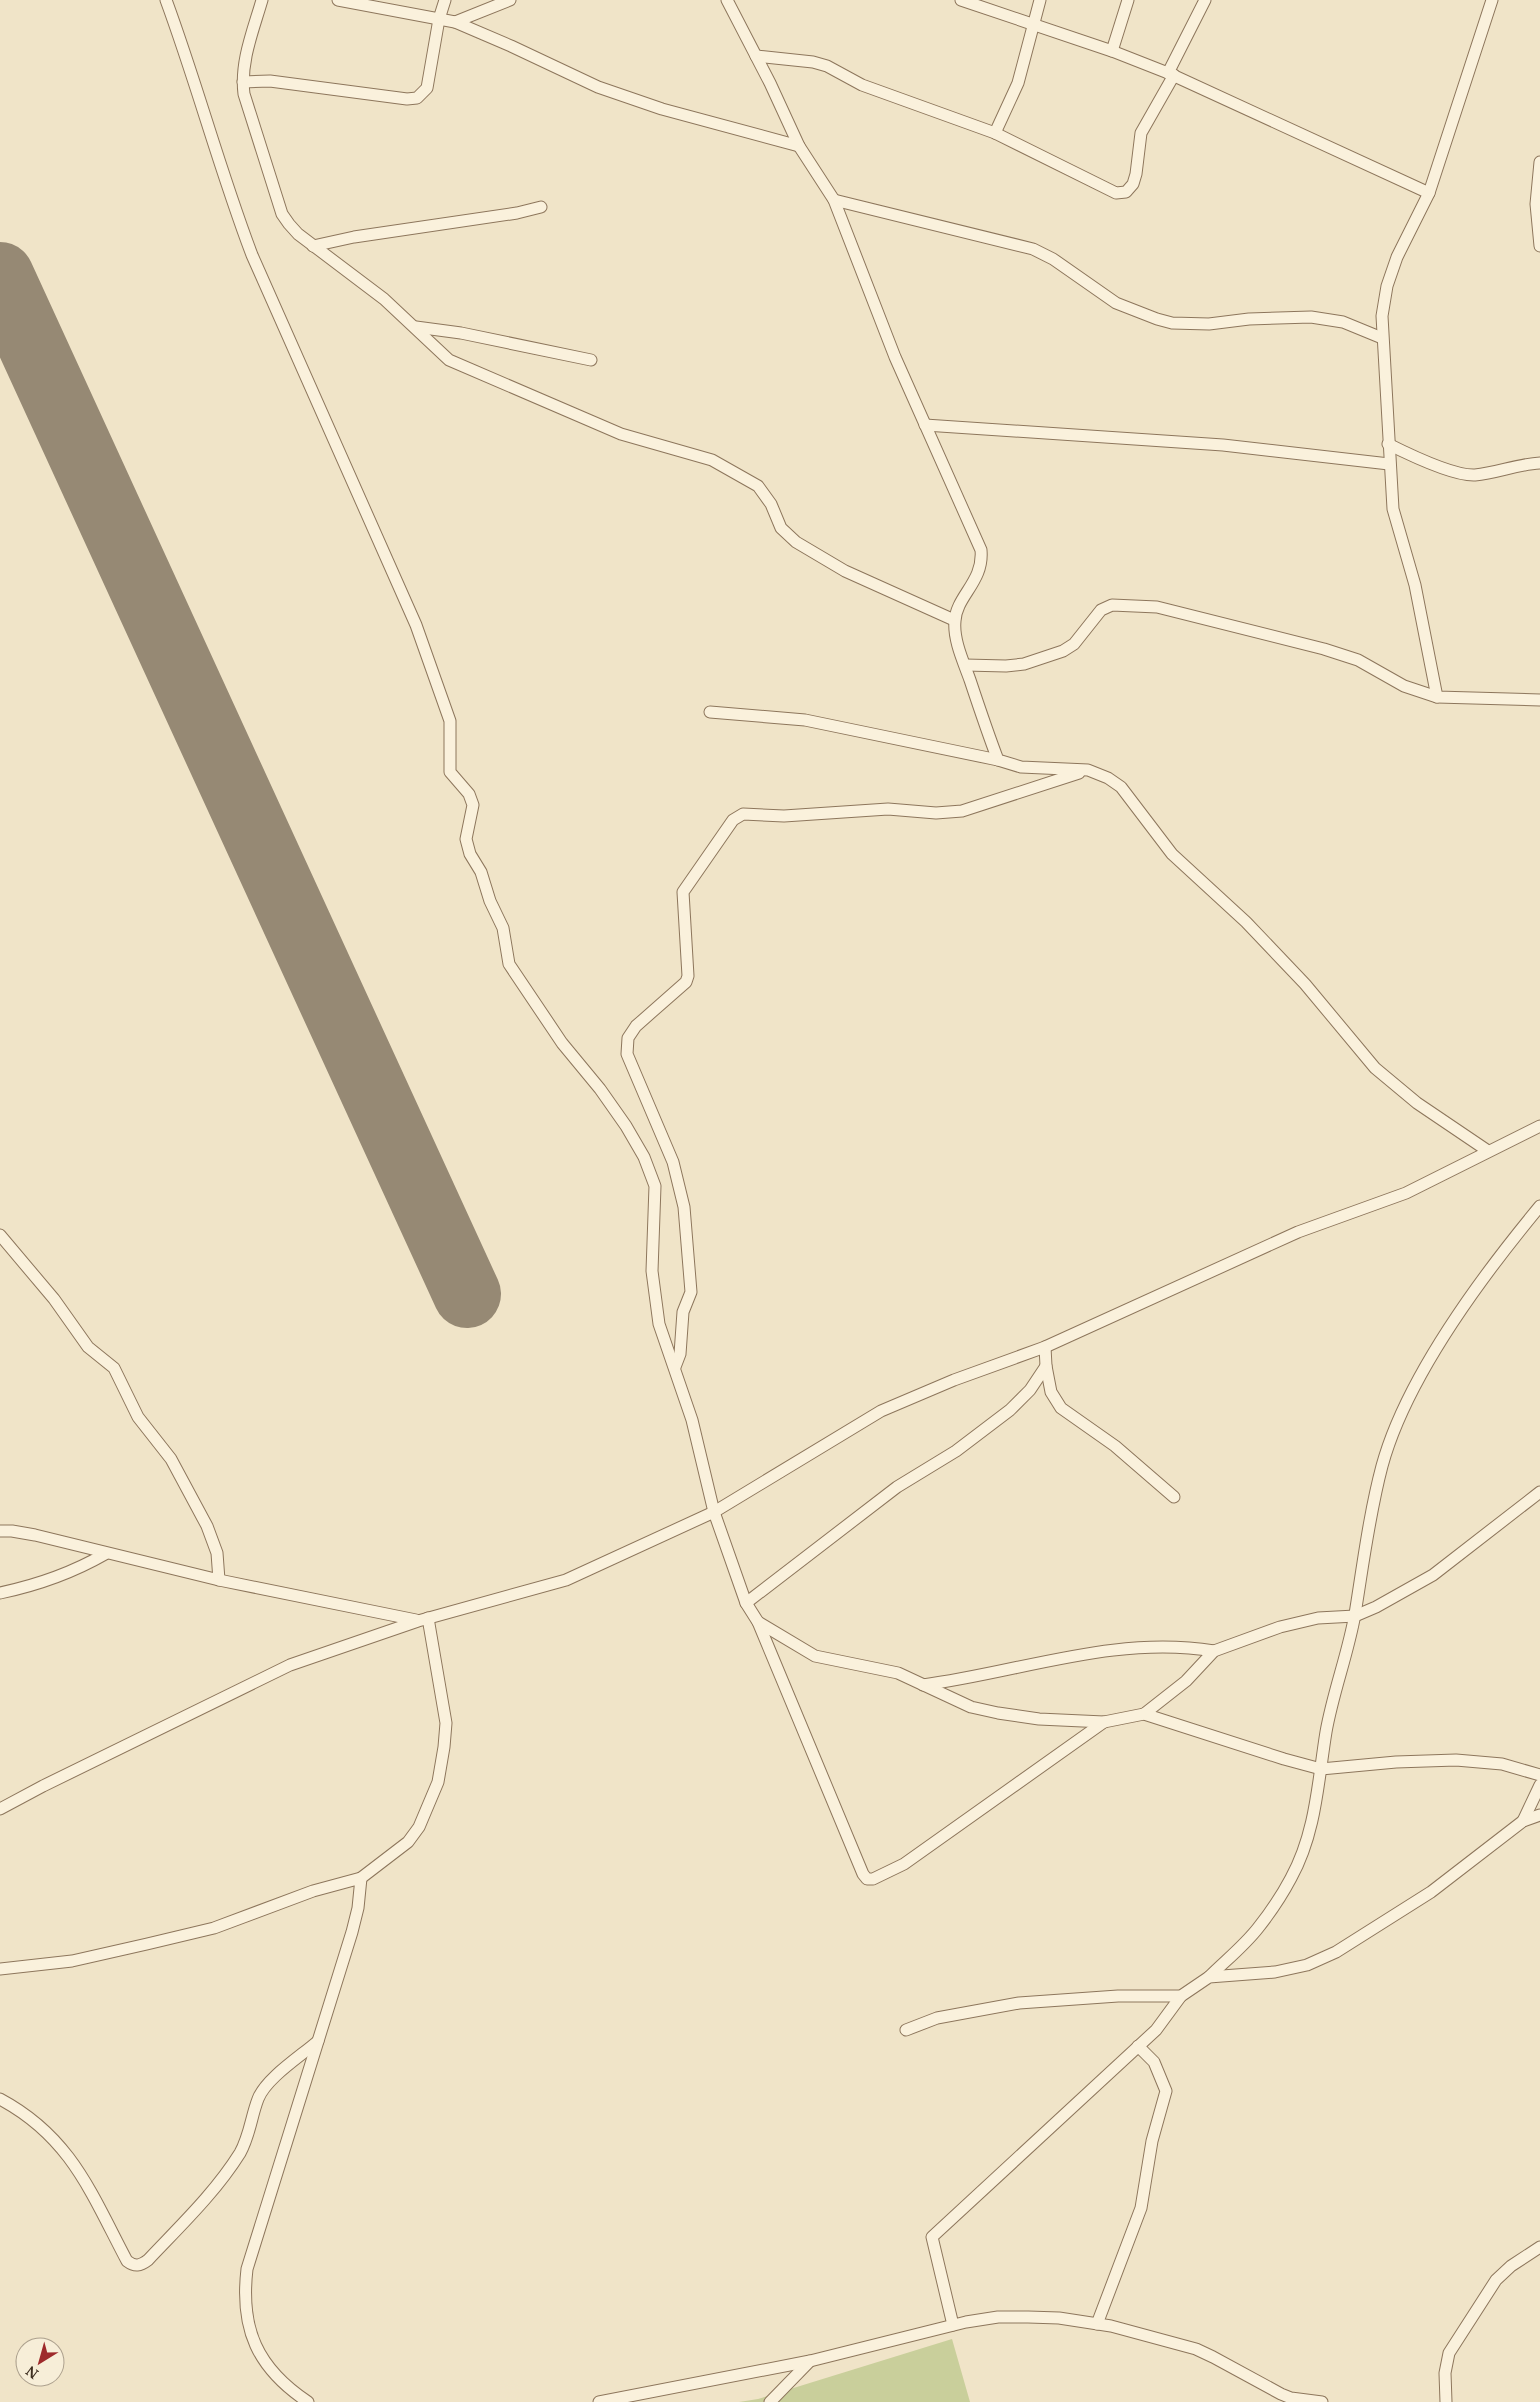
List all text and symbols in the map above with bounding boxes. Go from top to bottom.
north arrow [15,2337,65,2387]
text: N [22,2362,42,2384]

